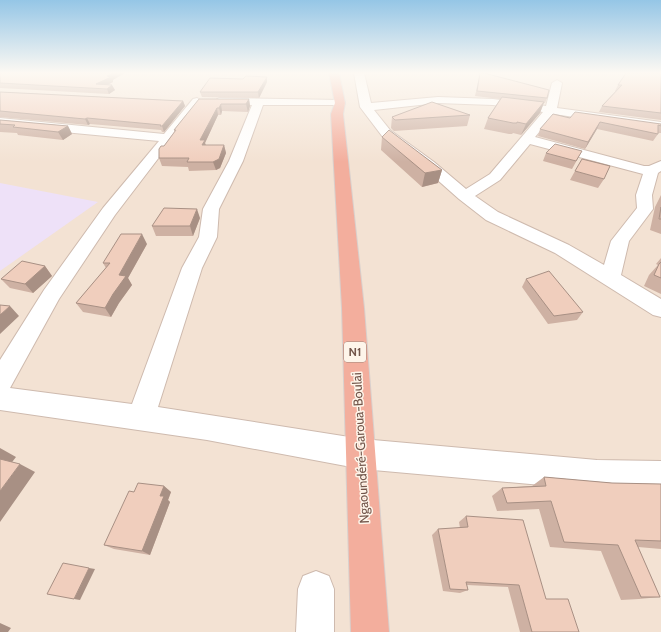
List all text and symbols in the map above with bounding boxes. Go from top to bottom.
road number: N1 [344,342,366,362]
street label: Ngaoundéré-Garoua-Boulai [348,372,372,524]

